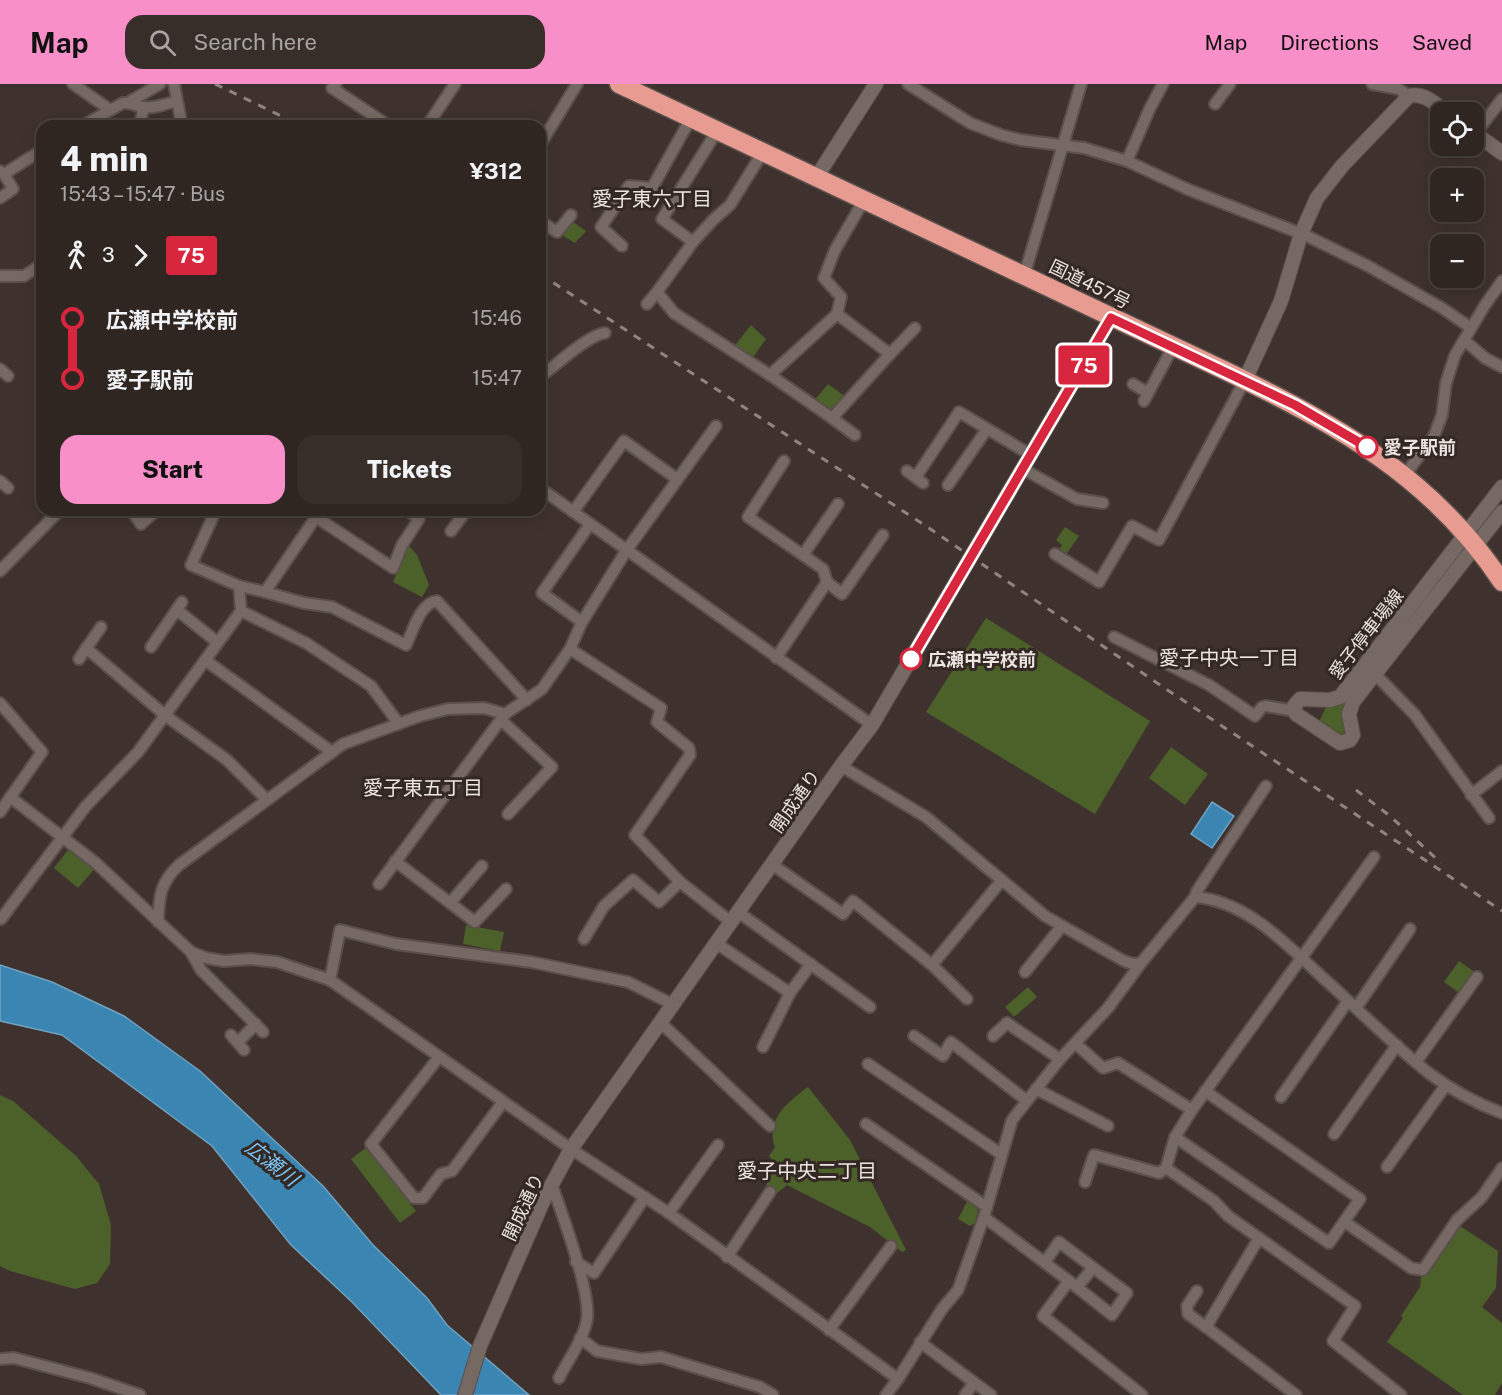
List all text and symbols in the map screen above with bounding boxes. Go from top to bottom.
search box [125,15,545,69]
text: Map [30,26,89,59]
icon: search [146,26,179,59]
text: Search here [194,29,317,55]
text: Map [1205,30,1247,55]
text: Directions [1280,30,1379,55]
text: Saved [1412,30,1472,55]
map controls [1430,102,1484,288]
button: locate [1430,102,1484,156]
text: 4 min [60,140,148,178]
text: ¥312 [469,158,522,184]
button: + [1430,168,1484,222]
text: 15:43 – 15:47 · Bus [60,182,225,206]
district label: 愛子東六丁目 [592,187,712,211]
button: − [1430,234,1484,288]
icon: walk [60,239,93,272]
icon: forward [124,239,157,272]
text: 3 [102,243,115,267]
text: 75 [178,243,205,268]
street label: 国道457号 [1046,255,1134,313]
text: 15:46 [472,306,522,330]
text: 広瀬中学校前 [106,307,238,333]
line badge: 75 [1057,346,1111,384]
text: 75 [1070,353,1098,378]
text: 15:47 [472,366,522,390]
text: 愛子駅前 [106,367,194,393]
button: Start [60,435,285,504]
button: Tickets [297,435,522,504]
marker: 愛子駅前 [1356,436,1378,458]
place label: 愛子駅前 [1384,437,1456,458]
street label: 愛子停車場線 [1324,585,1408,683]
district label: 愛子中央一丁目 [1159,646,1299,670]
marker: 広瀬中学校前 [900,648,922,670]
place label: 広瀬中学校前 [928,649,1036,670]
street label: 開成通り [766,765,824,837]
district label: 愛子東五丁目 [363,776,483,800]
water label: 広瀬川 [241,1135,305,1192]
district label: 愛子中央二丁目 [737,1159,877,1183]
street label: 開成通り [498,1170,548,1244]

